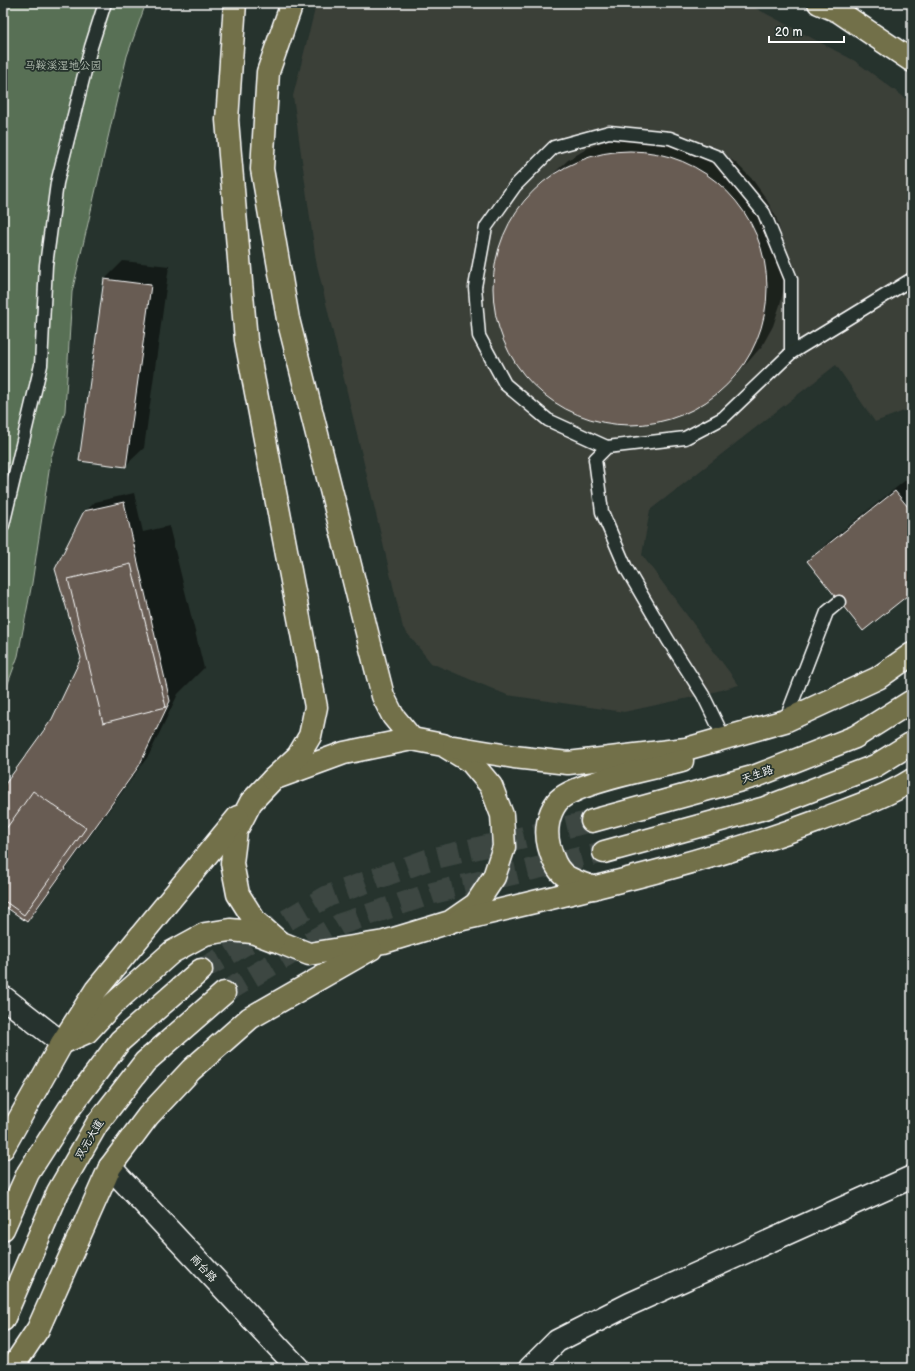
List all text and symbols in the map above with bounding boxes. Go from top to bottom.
scale bar [769,18,844,44]
text: 20 m [775,25,802,40]
park label: 马鞍溪湿地公园 [25,59,102,72]
street label: 天生路 [739,763,775,786]
street label: 双元大道 [73,1117,106,1161]
street label: 雨台路 [188,1252,220,1285]

